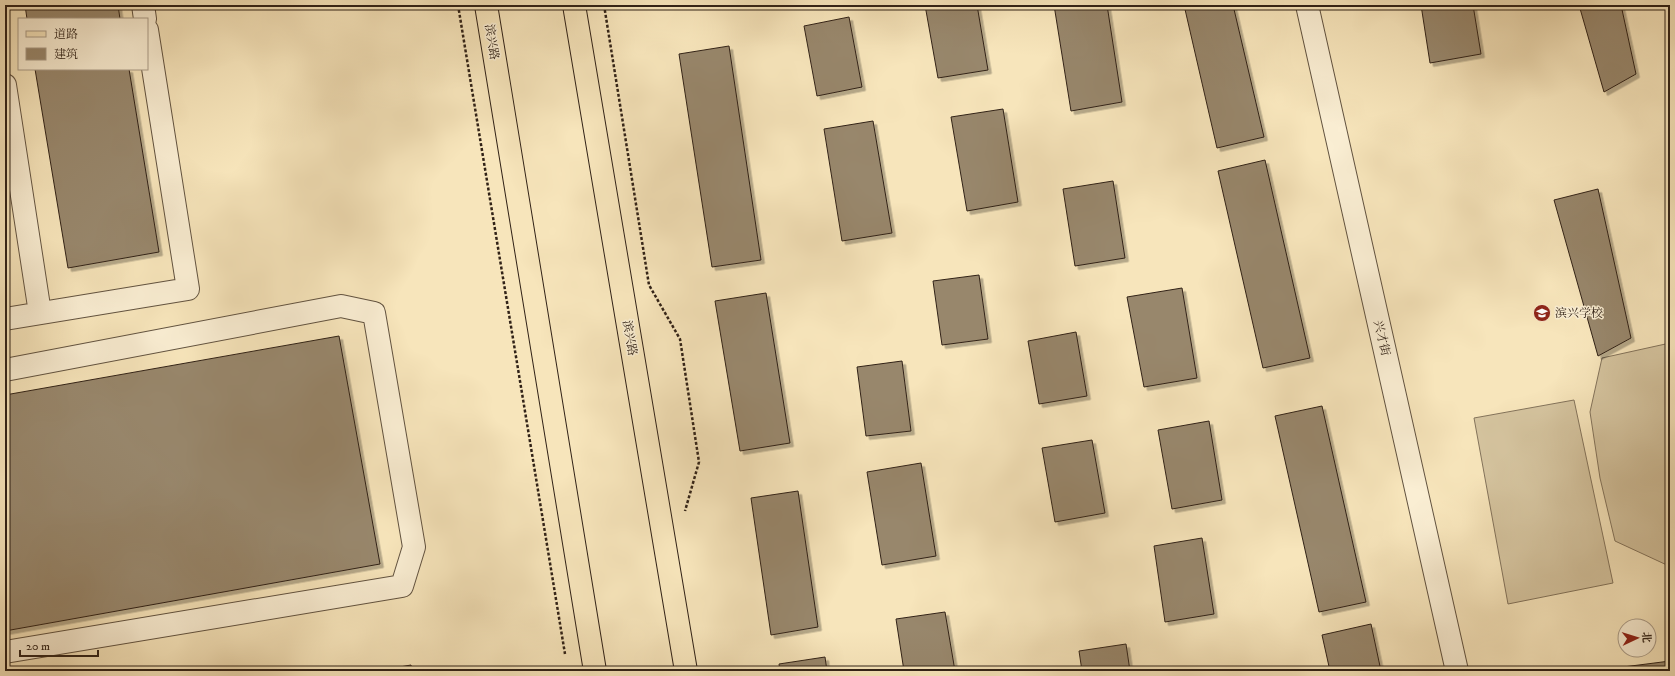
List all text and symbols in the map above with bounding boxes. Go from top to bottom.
legend [18,18,148,70]
street label: 滨兴路 [481,23,502,61]
text: 道路 [54,27,78,42]
text: 建筑 [54,47,78,62]
school or university icon: 滨兴学校 [1532,303,1552,323]
place label: 滨兴学校 [1555,306,1603,321]
street label: 滨兴路 [619,319,640,357]
street label: 兴才街 [1370,319,1393,358]
north arrow [1617,618,1657,658]
text: 北 [1639,631,1653,643]
scale bar [20,632,98,658]
text: 20 m [26,639,50,654]

